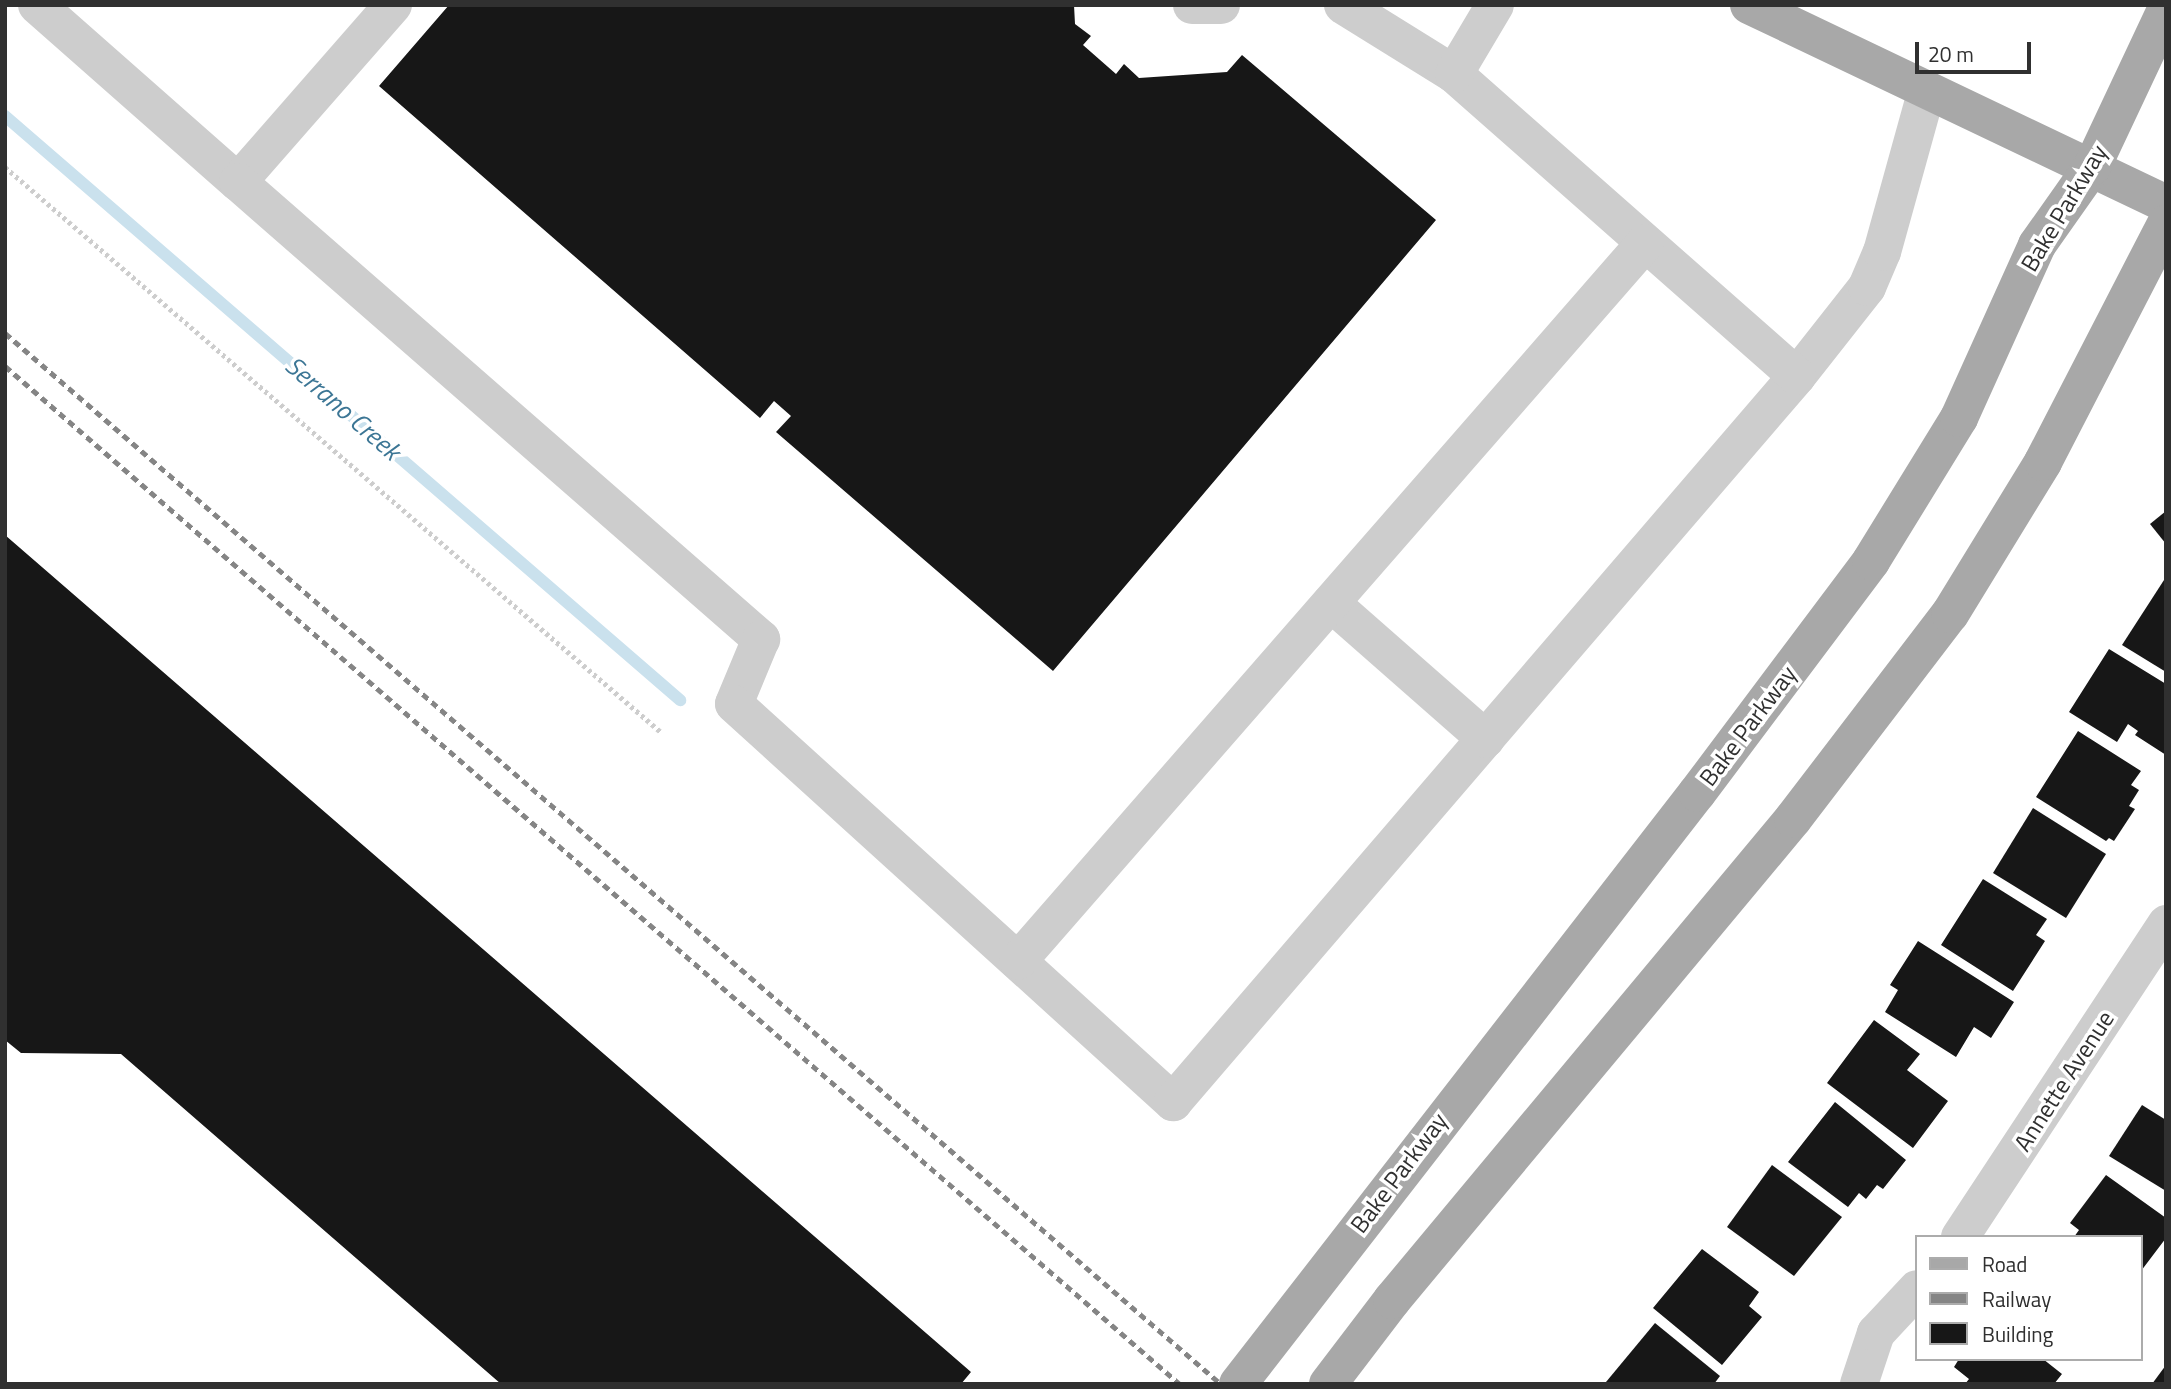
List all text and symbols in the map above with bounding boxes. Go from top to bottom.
scale bar [1919,28,2035,72]
text: 20 m [1928,38,1974,70]
street label: Bake Parkway [2015,139,2113,277]
water label: Serrano Creek [279,350,407,466]
street label: Bake Parkway [1693,660,1803,792]
street label: Annette Avenue [2008,1005,2120,1157]
street label: Bake Parkway [1344,1107,1454,1239]
legend [1916,1235,2143,1361]
text: Road [1982,1248,2027,1280]
text: Railway [1982,1283,2051,1315]
text: Building [1982,1318,2053,1350]

